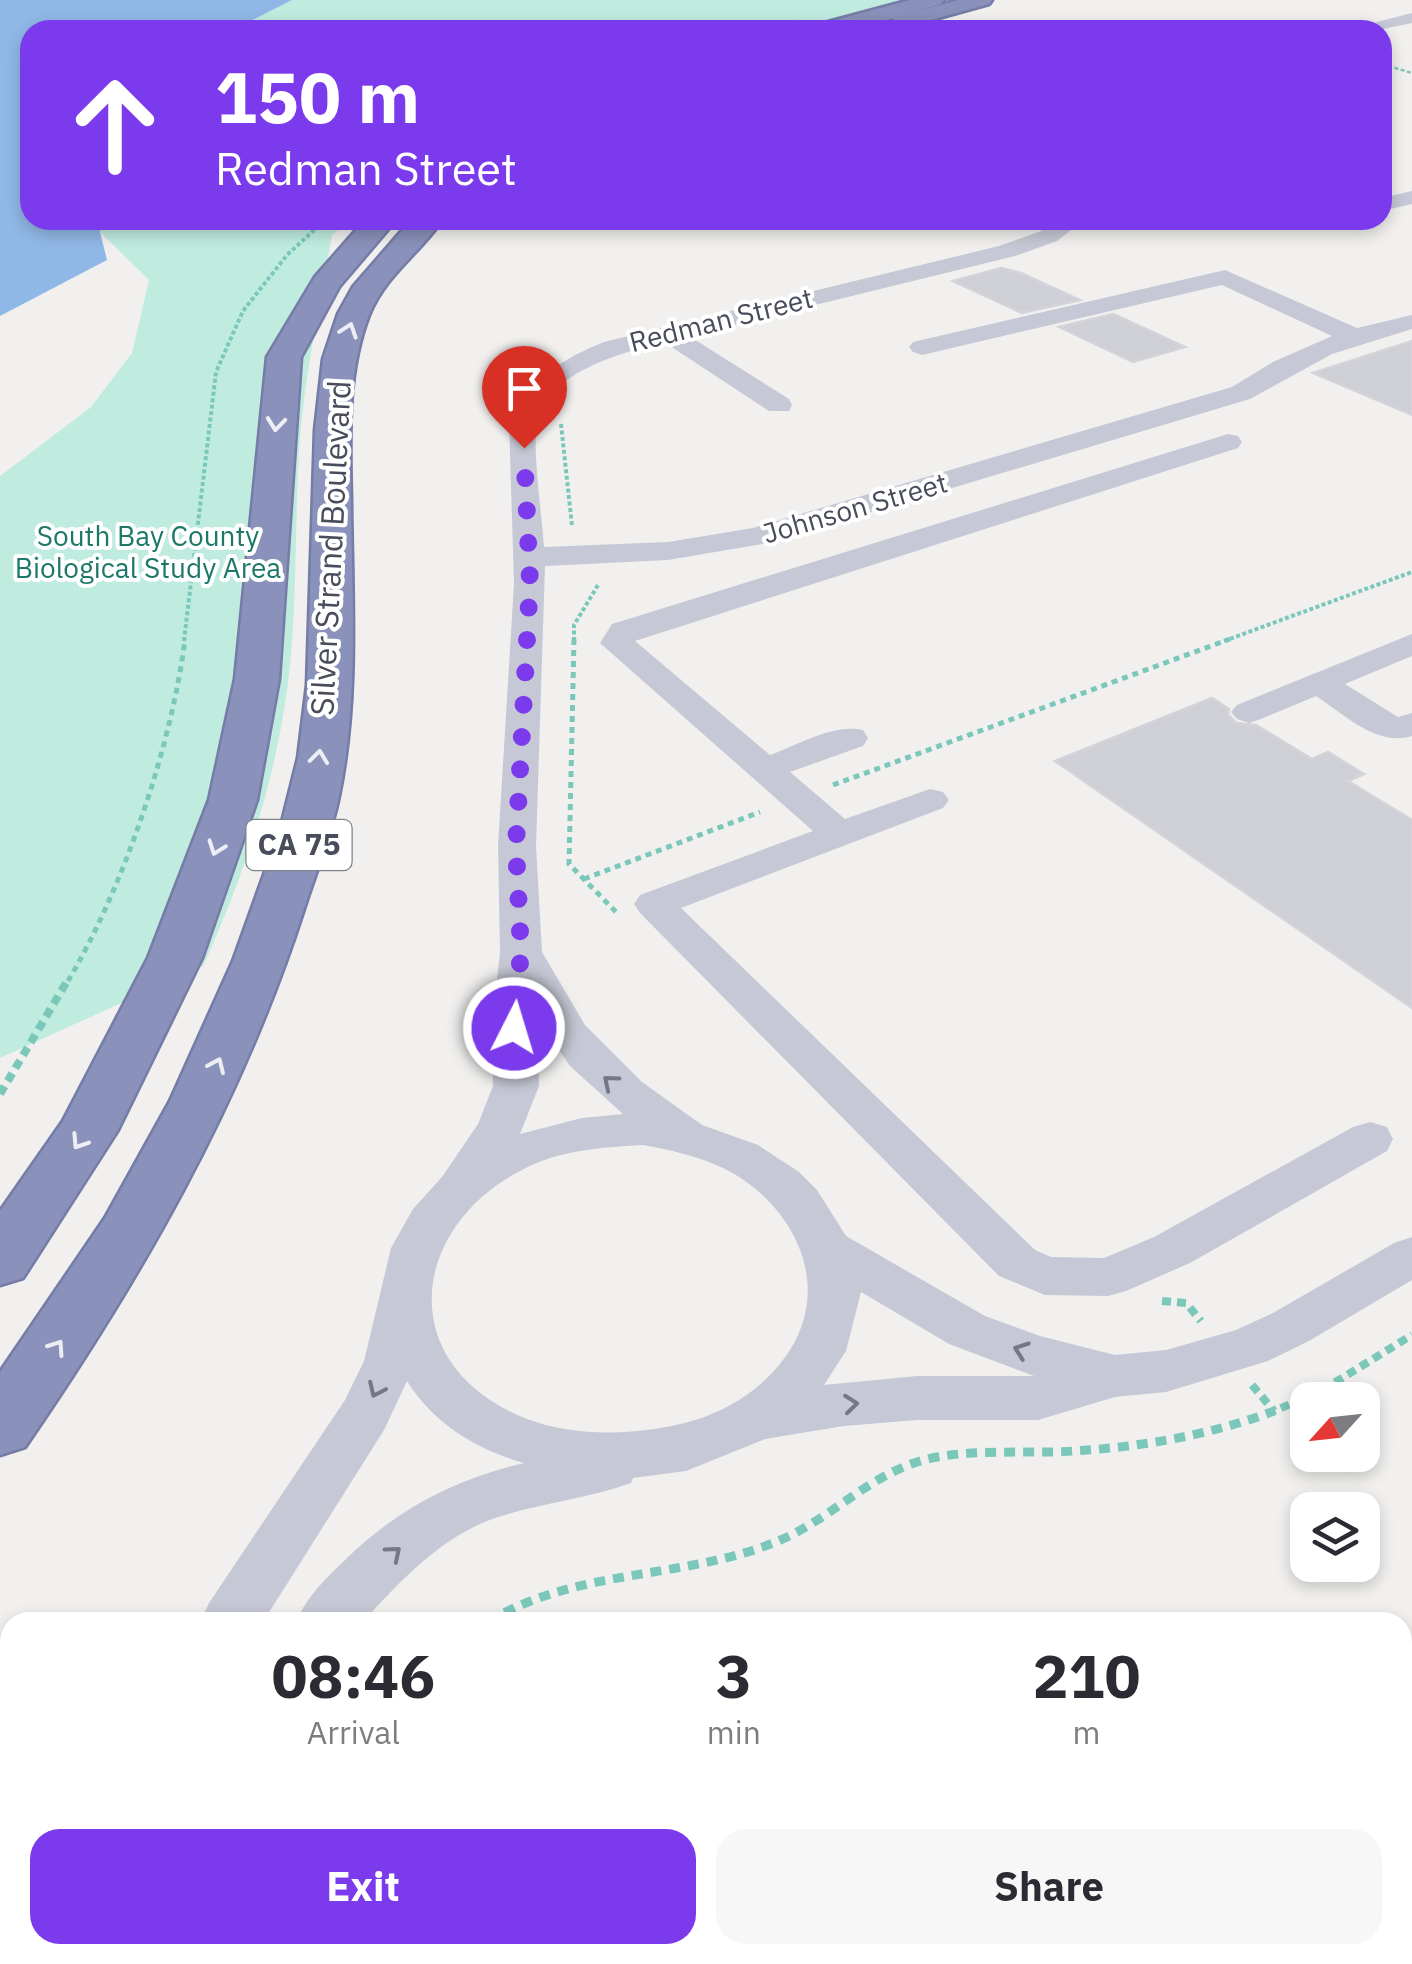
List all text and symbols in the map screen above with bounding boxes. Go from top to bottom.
text: 150 m [215,51,420,142]
icon: ahead [50,60,180,190]
text: Redman Street [215,139,517,197]
street label: Redman Street [625,279,816,360]
one-way arrow [337,323,358,340]
pin [482,346,567,449]
icon: arrive [497,361,552,416]
street label: Silver Strand Boulevard [300,379,360,717]
one-way arrow [266,416,287,432]
street label: Johnson Street [758,463,951,552]
park label: South Bay County Biological Study Area [15,517,281,586]
one-way arrow [308,749,329,766]
road number: CA 75 [246,820,352,870]
one-way arrow [207,838,227,855]
position arrow [462,976,566,1080]
one-way arrow [205,1057,225,1075]
one-way arrow [604,1076,622,1094]
one-way arrow [73,1131,92,1149]
one-way arrow [45,1339,64,1357]
one-way arrow [1014,1341,1031,1362]
one-way arrow [368,1380,388,1398]
north arrow [1290,1382,1380,1472]
map controls [1290,1382,1380,1582]
one-way arrow [843,1394,859,1415]
button: layers [1290,1492,1380,1582]
one-way arrow [382,1546,401,1564]
text: 08:46 [272,1636,435,1715]
text: 3 [716,1636,752,1715]
text: 210 [1032,1636,1140,1715]
text: Arrival [307,1711,400,1753]
text: min [707,1711,761,1753]
text: m [1073,1711,1100,1753]
button: Exit [30,1829,696,1944]
button: Share [716,1829,1382,1944]

